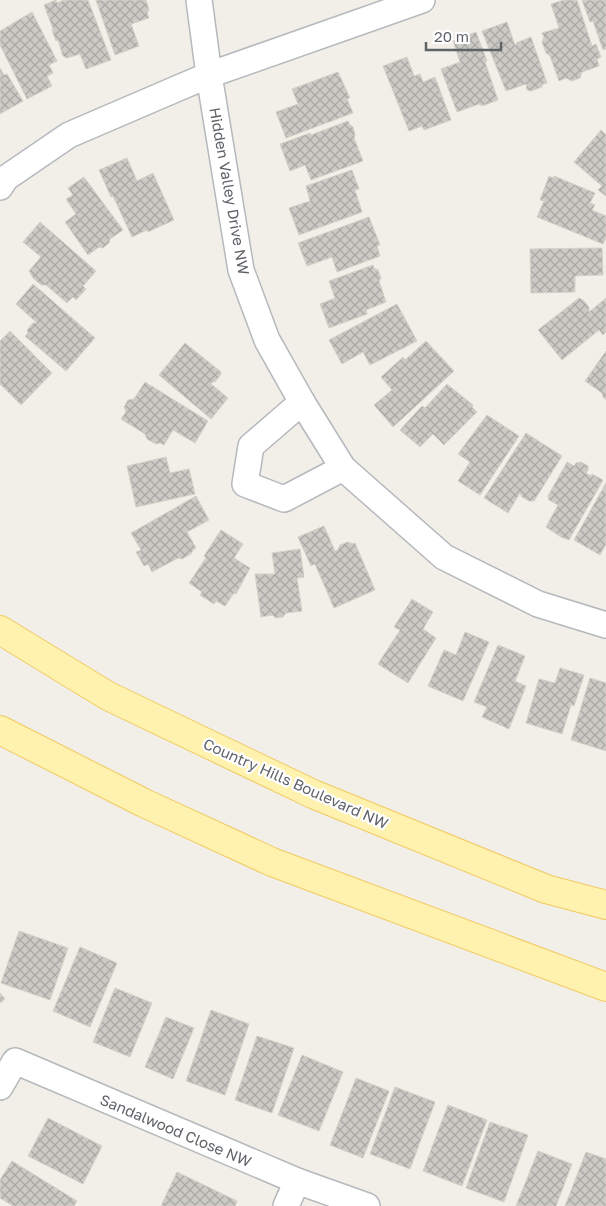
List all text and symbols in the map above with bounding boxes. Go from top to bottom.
scale bar [426,20,501,52]
text: 20 m [434,27,469,45]
street label: Hidden Valley Drive NW [206,106,254,276]
street label: Country Hills Boulevard NW [201,734,391,832]
street label: Sandalwood Close NW [98,1090,254,1170]

